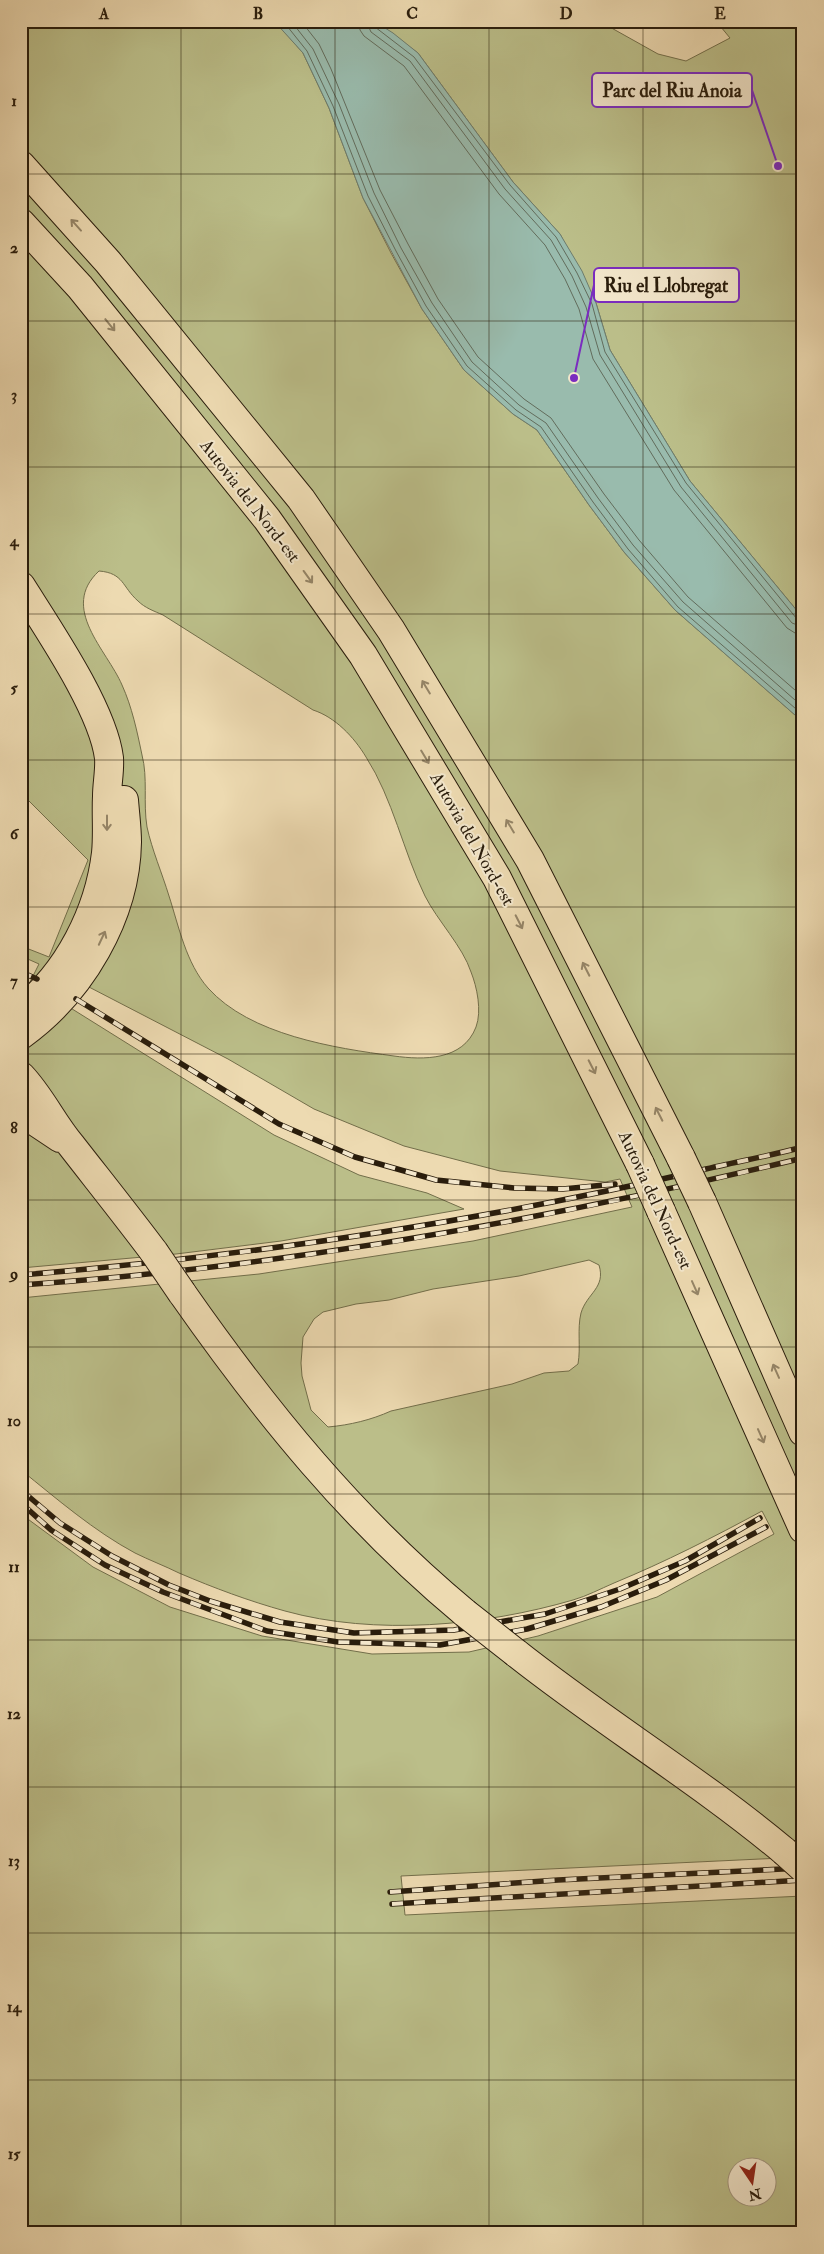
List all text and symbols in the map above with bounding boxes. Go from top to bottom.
text: A [98,4,110,24]
text: B [253,4,263,24]
text: C [406,4,418,24]
text: D [559,4,573,24]
text: E [714,4,726,24]
callout: Parc del Riu Anoia [592,73,752,107]
text: Parc del Riu Anoia [602,79,743,103]
text: 1 [11,91,17,111]
one-way arrow [70,219,82,232]
text: 2 [10,238,18,258]
callout: Riu el Llobregat [594,268,739,302]
text: Riu el Llobregat [604,274,729,299]
one-way arrow [105,319,116,332]
text: 3 [11,385,17,405]
street label: Autovia del Nord-est [194,434,305,567]
text: 4 [9,531,20,551]
one-way arrow [303,570,313,584]
text: 5 [10,678,18,698]
one-way arrow [420,680,430,694]
one-way arrow [420,750,430,764]
street label: Autovia del Nord-est [424,767,520,910]
one-way arrow [102,814,112,831]
one-way arrow [504,819,514,833]
text: 6 [10,824,20,844]
one-way arrow [515,914,524,929]
one-way arrow [98,931,108,946]
one-way arrow [581,962,590,977]
text: 7 [10,971,18,991]
one-way arrow [587,1059,597,1074]
one-way arrow [654,1107,663,1122]
text: 8 [10,1118,18,1138]
street label: Autovia del Nord-est [612,1126,697,1273]
text: 9 [8,1264,18,1284]
one-way arrow [691,1280,701,1295]
one-way arrow [771,1364,781,1379]
text: 10 [7,1411,21,1431]
one-way arrow [757,1428,767,1443]
text: 11 [8,1557,20,1577]
text: 12 [7,1704,21,1724]
text: 13 [8,1851,20,1871]
text: 14 [7,1997,23,2017]
text: 15 [8,2144,21,2164]
north arrow [726,2156,776,2206]
text: N [746,2184,764,2204]

